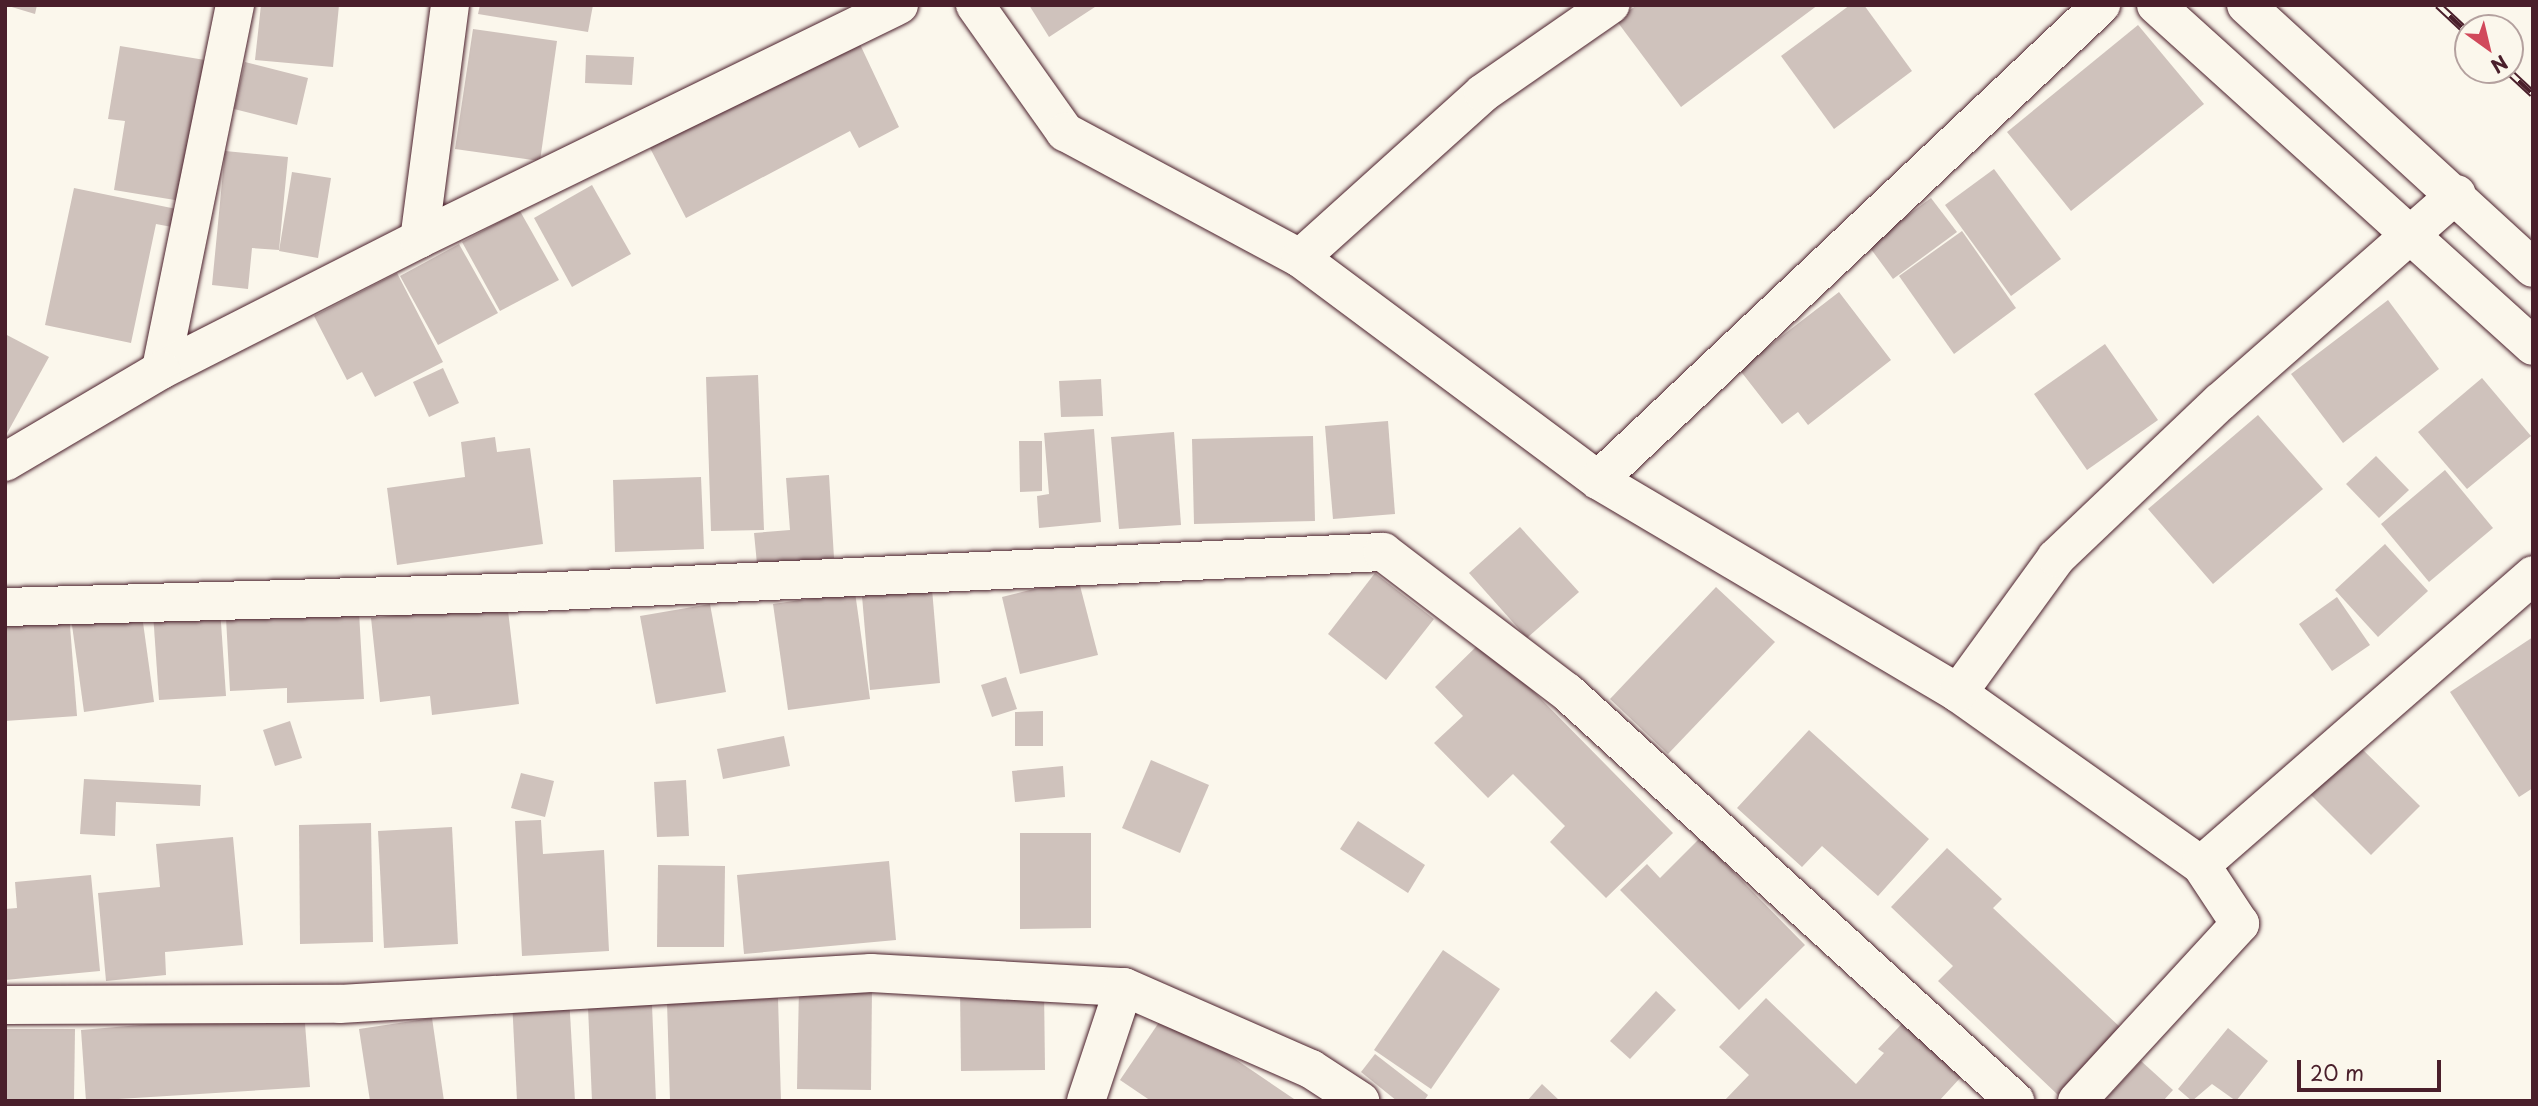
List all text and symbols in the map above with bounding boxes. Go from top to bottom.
north arrow [2454,14,2524,84]
text: N [2486,49,2514,81]
scale bar [2300,1046,2444,1090]
text: 20 m [2310,1056,2364,1088]

